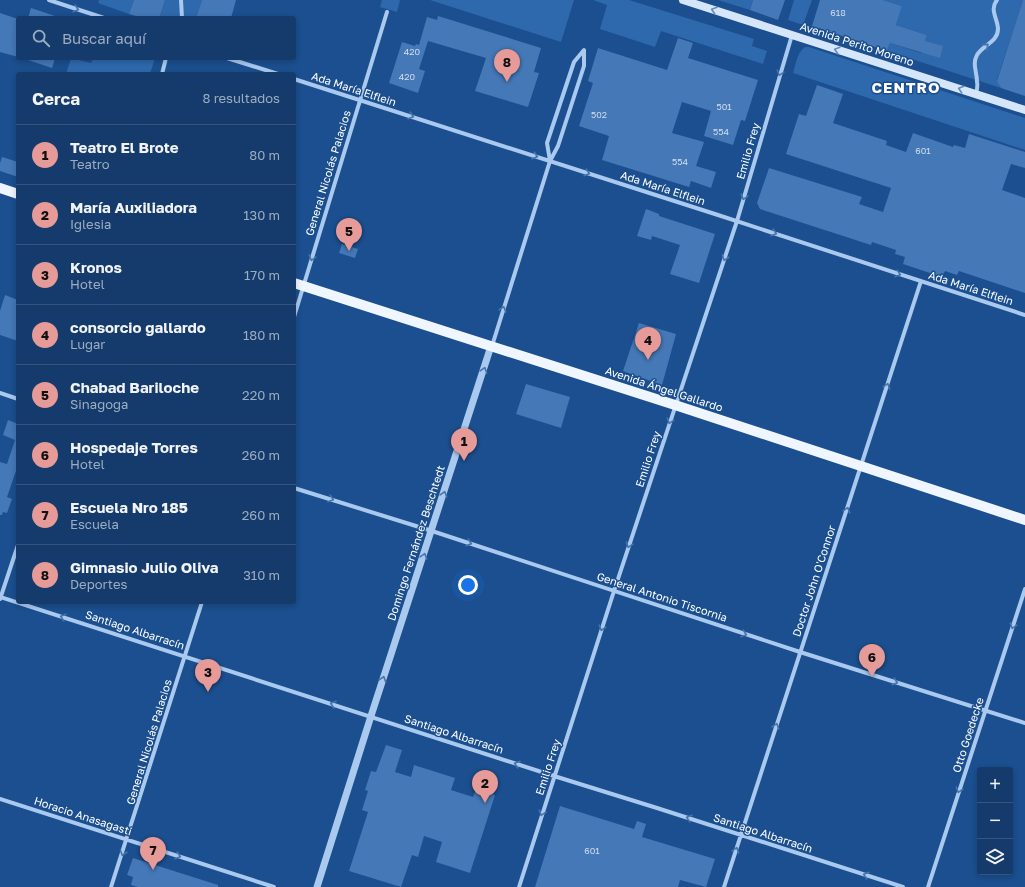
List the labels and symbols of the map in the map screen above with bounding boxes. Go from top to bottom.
one-way arrow [73,4,80,13]
one-way arrow [710,6,717,15]
house number: 618 [830,7,846,18]
street label: Avenida Perito Moreno [799,19,916,68]
one-way arrow [981,43,989,50]
house number: 420 [404,46,421,57]
one-way arrow [834,46,841,55]
pin: 8 [494,49,520,82]
street label: Ada María Elflein [310,69,398,108]
one-way arrow [776,69,785,76]
house number: 420 [399,71,416,82]
district label: CENTRO [871,78,941,96]
one-way arrow [958,85,965,94]
house number: 501 [716,101,732,112]
street label: General Nicolás Palacios [302,108,353,237]
house number: 502 [591,109,607,120]
one-way arrow [408,112,415,120]
street label: Emilio Frey [733,121,762,181]
house number: 554 [713,126,729,137]
house number: 601 [915,145,931,156]
one-way arrow [531,151,538,160]
house number: 554 [672,156,688,167]
one-way arrow [583,168,590,176]
street label: Ada María Elflein [619,168,707,207]
one-way arrow [740,194,749,201]
pin: 5 [336,218,362,251]
one-way arrow [770,228,777,237]
one-way arrow [308,254,317,261]
one-way arrow [721,254,729,261]
street label: Ada María Elflein [927,268,1015,307]
one-way arrow [894,269,901,277]
one-way arrow [498,306,507,313]
pin: 4 [635,327,661,360]
street label: Avenida Ángel Gallardo [604,363,725,414]
one-way arrow [479,367,488,374]
one-way arrow [882,383,891,390]
one-way arrow [666,417,675,424]
pin: 1 [451,428,477,461]
street label: Emilio Frey [632,429,663,489]
street label: Domingo Fernández Beschtedt [384,464,447,622]
one-way arrow [439,491,448,498]
one-way arrow [328,495,335,503]
one-way arrow [842,506,851,513]
street label: Doctor John O'Connor [789,523,838,638]
one-way arrow [465,539,472,547]
one-way arrow [626,541,634,548]
one-way arrow [419,552,427,559]
street label: General Antonio Tiscornia [595,569,729,624]
your location [458,575,478,595]
street label: Santiago Albarracín [84,607,186,652]
one-way arrow [60,613,67,622]
one-way arrow [1009,622,1018,629]
one-way arrow [598,624,607,631]
one-way arrow [741,629,748,637]
pin: 6 [859,644,885,677]
pin: 3 [195,659,221,692]
one-way arrow [378,676,387,683]
street label: General Nicolás Palacios [123,677,174,806]
one-way arrow [891,677,898,685]
street label: Otto Goedecke [949,696,986,774]
one-way arrow [330,700,337,709]
street label: Santiago Albarracín [403,711,505,756]
one-way arrow [771,723,780,730]
street label: Emilio Frey [532,737,563,797]
one-way arrow [514,760,521,769]
pin: 2 [472,770,498,803]
one-way arrow [956,786,964,793]
street label: Horacio Anasagasti [33,794,134,838]
one-way arrow [538,810,547,817]
street label: Santiago Albarracín [712,810,814,855]
one-way arrow [686,815,693,823]
pin: 7 [140,837,166,870]
house number: 601 [584,845,600,856]
one-way arrow [731,847,739,854]
one-way arrow [119,849,128,856]
one-way arrow [174,851,181,860]
one-way arrow [863,871,870,880]

